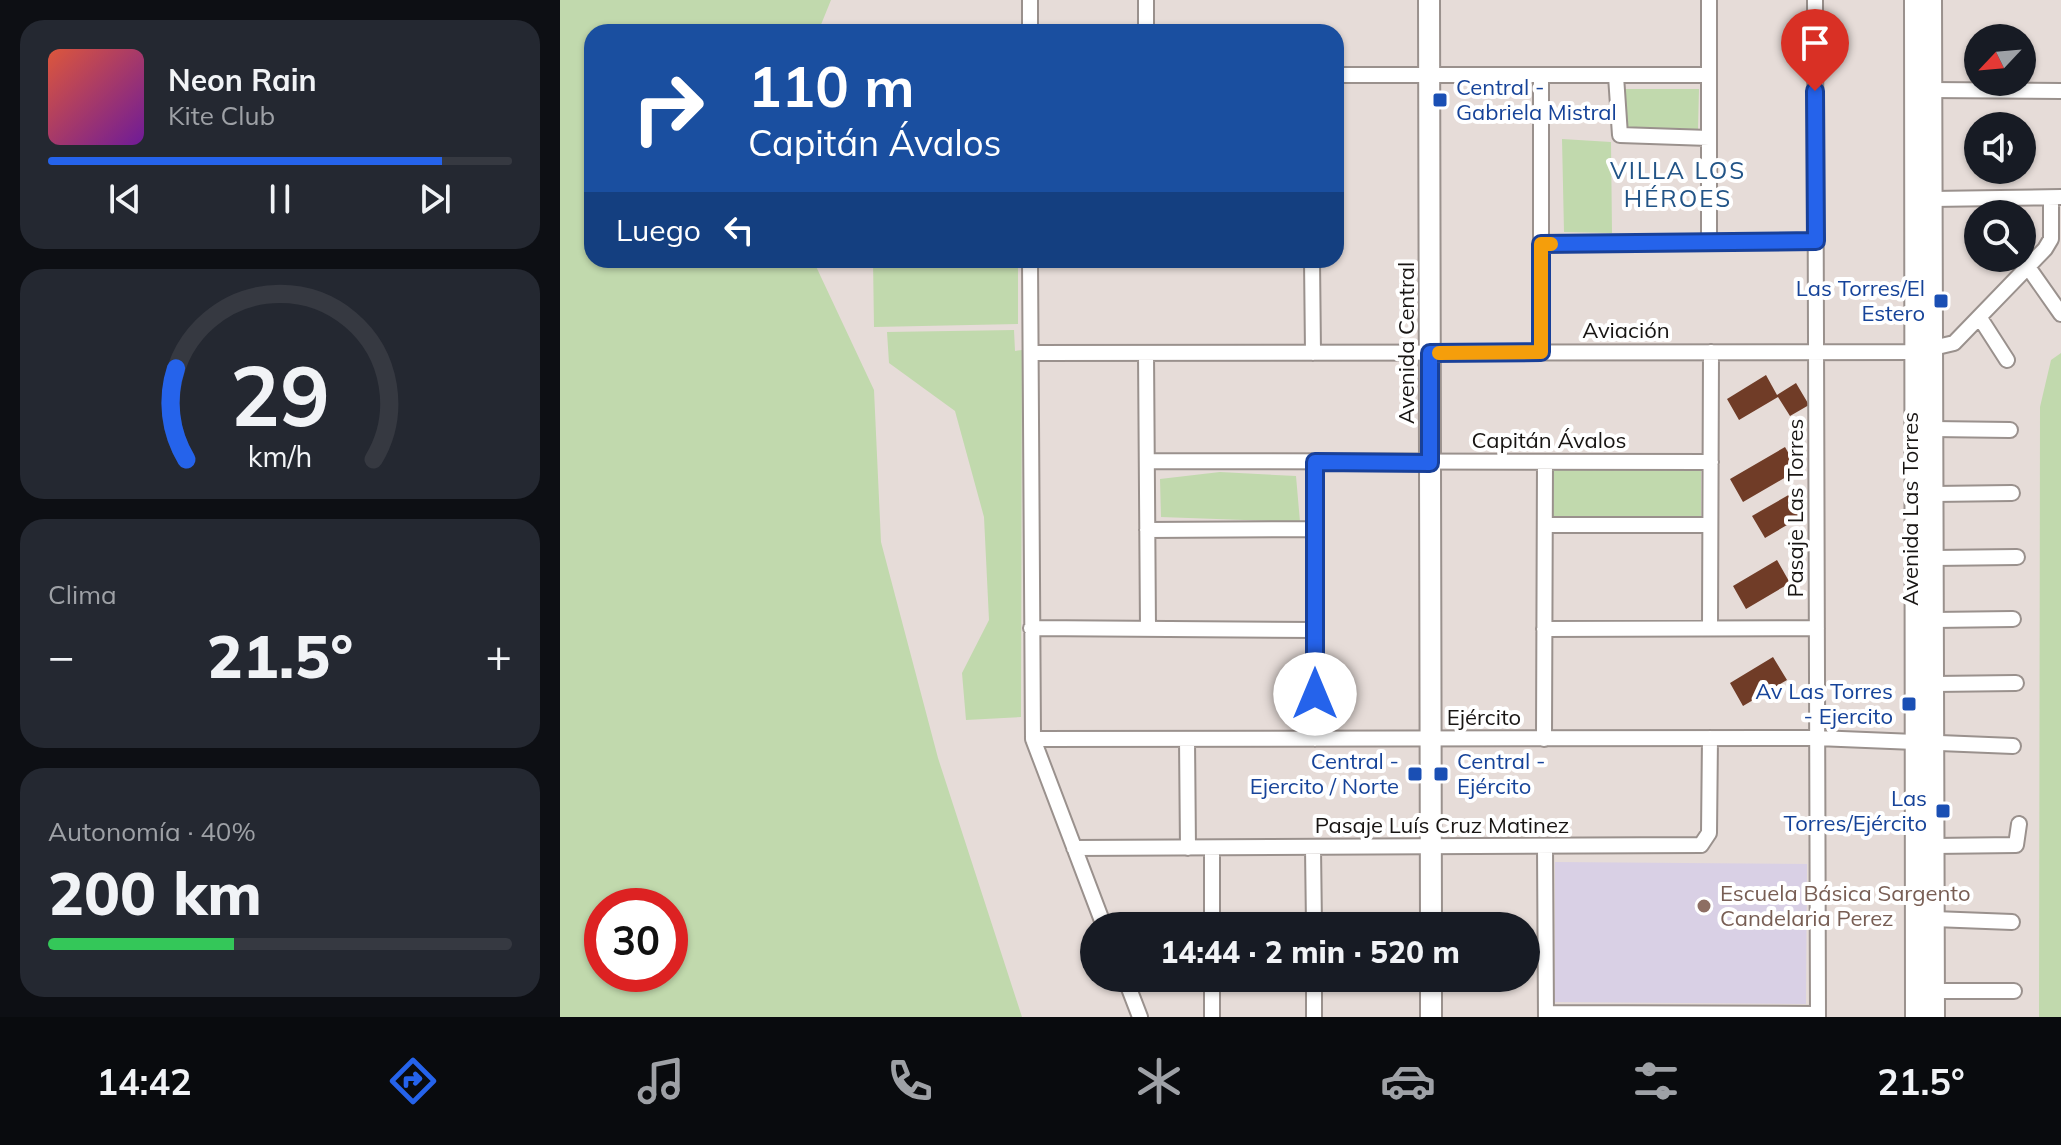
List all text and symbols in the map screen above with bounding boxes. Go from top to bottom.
pin [1781,9,1849,91]
icon: arrive [1793,21,1837,65]
north arrow [1964,24,2036,96]
map controls [1964,24,2036,272]
text: 110 m [748,51,915,121]
icon: right [616,56,720,160]
text: Neon Rain [168,61,317,99]
place label: Central - Gabriela Mistral [1456,73,1617,126]
marker: Central - Gabriela Mistral [1431,91,1449,109]
text: Kite Club [168,99,275,132]
button: sound [1964,112,2036,184]
text: Capitán Ávalos [748,120,1001,165]
district label: VILLA LOS HÉROES [1610,155,1746,213]
icon: previous [103,177,147,221]
icon: pause [258,177,302,221]
icon: next [413,177,457,221]
button: search [1964,200,2036,272]
icon: left [717,208,761,252]
text: Luego [616,211,701,249]
street label: Avenida Central [1392,262,1420,424]
place label: Las Torres/El Estero [1796,274,1925,327]
marker: Las Torres/El Estero [1932,292,1950,310]
street label: Aviación [1582,316,1670,344]
text: 29 [230,341,330,446]
street label: Avenida Las Torres [1896,412,1924,606]
street label: Pasaje Las Torres [1781,419,1809,597]
street label: Capitán Ávalos [1472,426,1626,454]
text: km/h [248,438,312,474]
text: Clima [48,578,117,611]
text: 21.5° [207,618,353,693]
text: − [48,628,74,683]
text: + [486,628,512,683]
position arrow [1273,652,1357,736]
place label: Av Las Torres - Ejercito [1755,677,1893,730]
marker: Av Las Torres - Ejercito [1900,695,1918,713]
street label: Ejército [1447,703,1521,731]
place label: Central - Ejercito / Norte [1250,747,1399,800]
place label: Central - Ejército [1457,747,1545,800]
marker: Central - Ejercito / Norte [1406,765,1424,783]
marker: Central - Ejército [1432,765,1450,783]
place label: Las Torres/Ejército [1784,784,1927,837]
marker: Las Torres/Ejército [1934,802,1952,820]
street label: Pasaje Luís Cruz Matinez [1315,811,1569,839]
text: Autonomía · 40% [48,815,256,848]
text: 200 km [48,855,262,930]
place label: Escuela Básica Sargento Candelaria Perez [1720,879,1971,932]
speed limit sign: 30 [584,888,688,992]
marker: Escuela Básica Sargento Candelaria Perez [1695,897,1713,915]
text: 14:44 · 2 min · 520 m [1160,933,1460,971]
icon: directions [385,1053,441,1109]
icon: music [633,1053,689,1109]
icon: phone [882,1053,938,1109]
icon: climate [1131,1053,1187,1109]
icon: car [1380,1053,1436,1109]
icon: filters [1628,1053,1684,1109]
text: 14:42 [96,1059,192,1104]
text: 21.5° [1877,1059,1965,1104]

